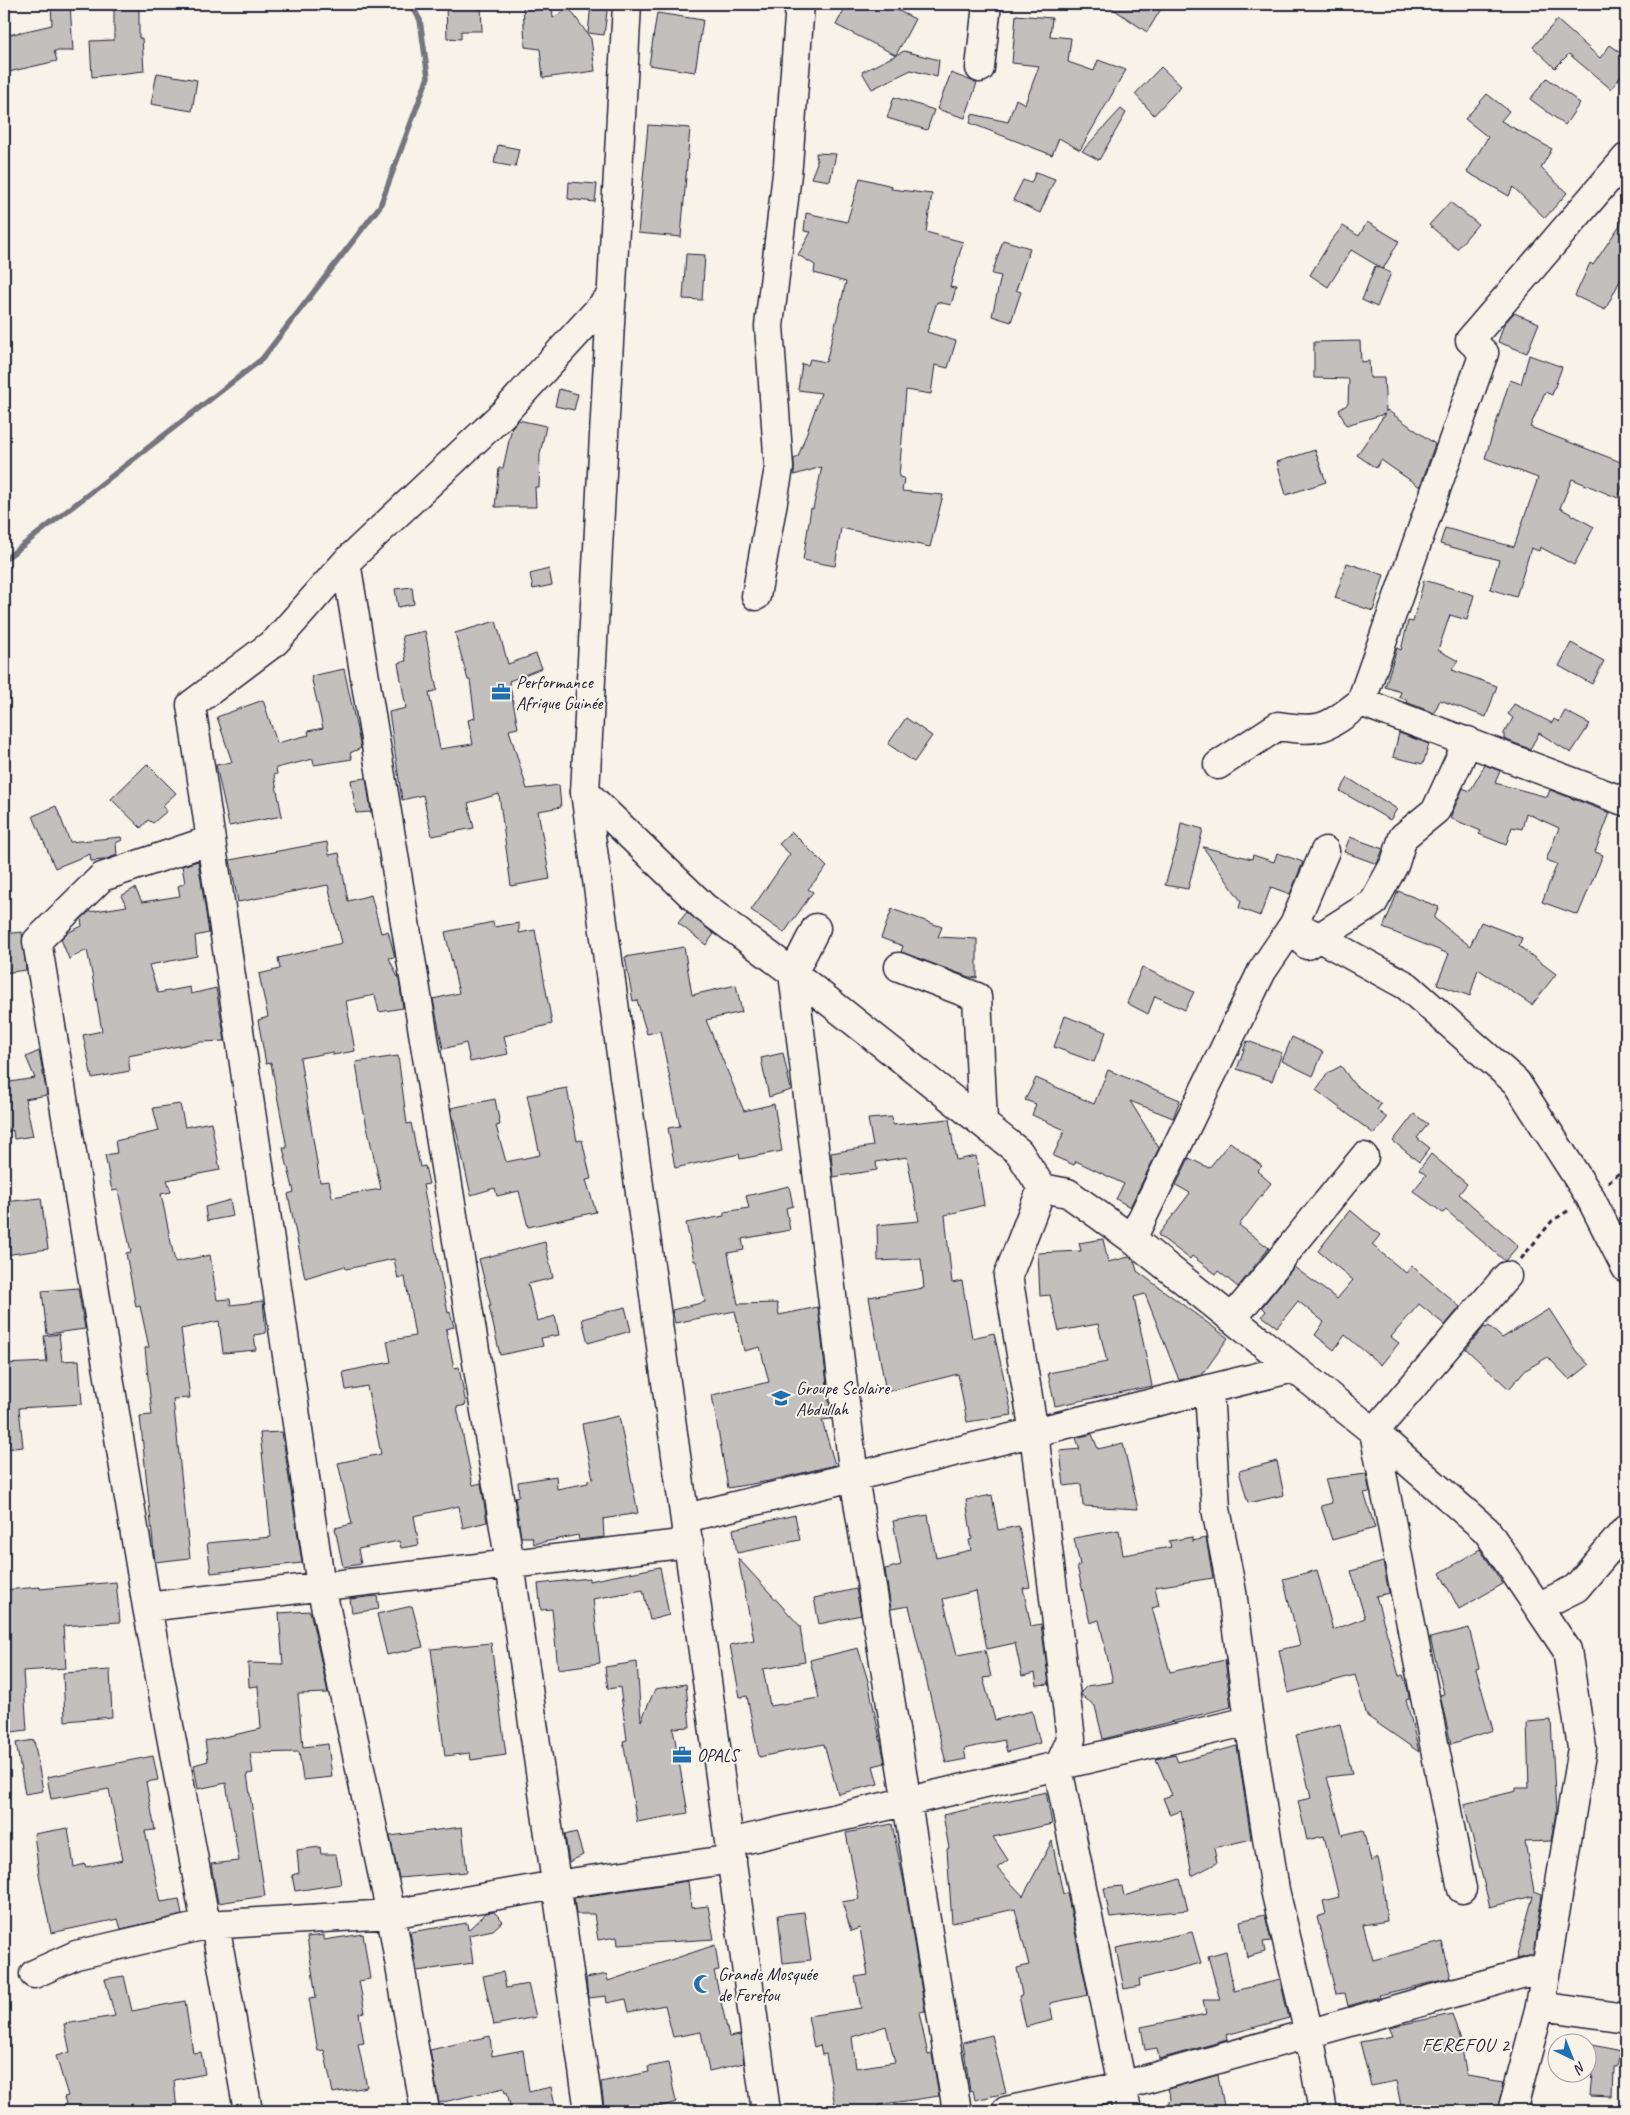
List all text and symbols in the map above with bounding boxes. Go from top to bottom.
place label: Performance Afrique Guinée [516,671,604,714]
office icon: Performance Afrique Guinée [490,681,512,703]
place label: Groupe Scolaire Abdullah [796,1377,890,1420]
school or university icon: Groupe Scolaire Abdullah [770,1387,792,1409]
office icon: OPALS [671,1744,693,1766]
place label: OPALS [697,1744,741,1766]
place label: Grande Mosquée de Ferefou [718,1963,818,2006]
mosque icon: Grande Mosquée de Ferefou [692,1973,714,1995]
north arrow [1548,2032,1598,2082]
district label: FEREFOU 2 [1422,2033,1510,2057]
text: N [1570,2058,1589,2078]

